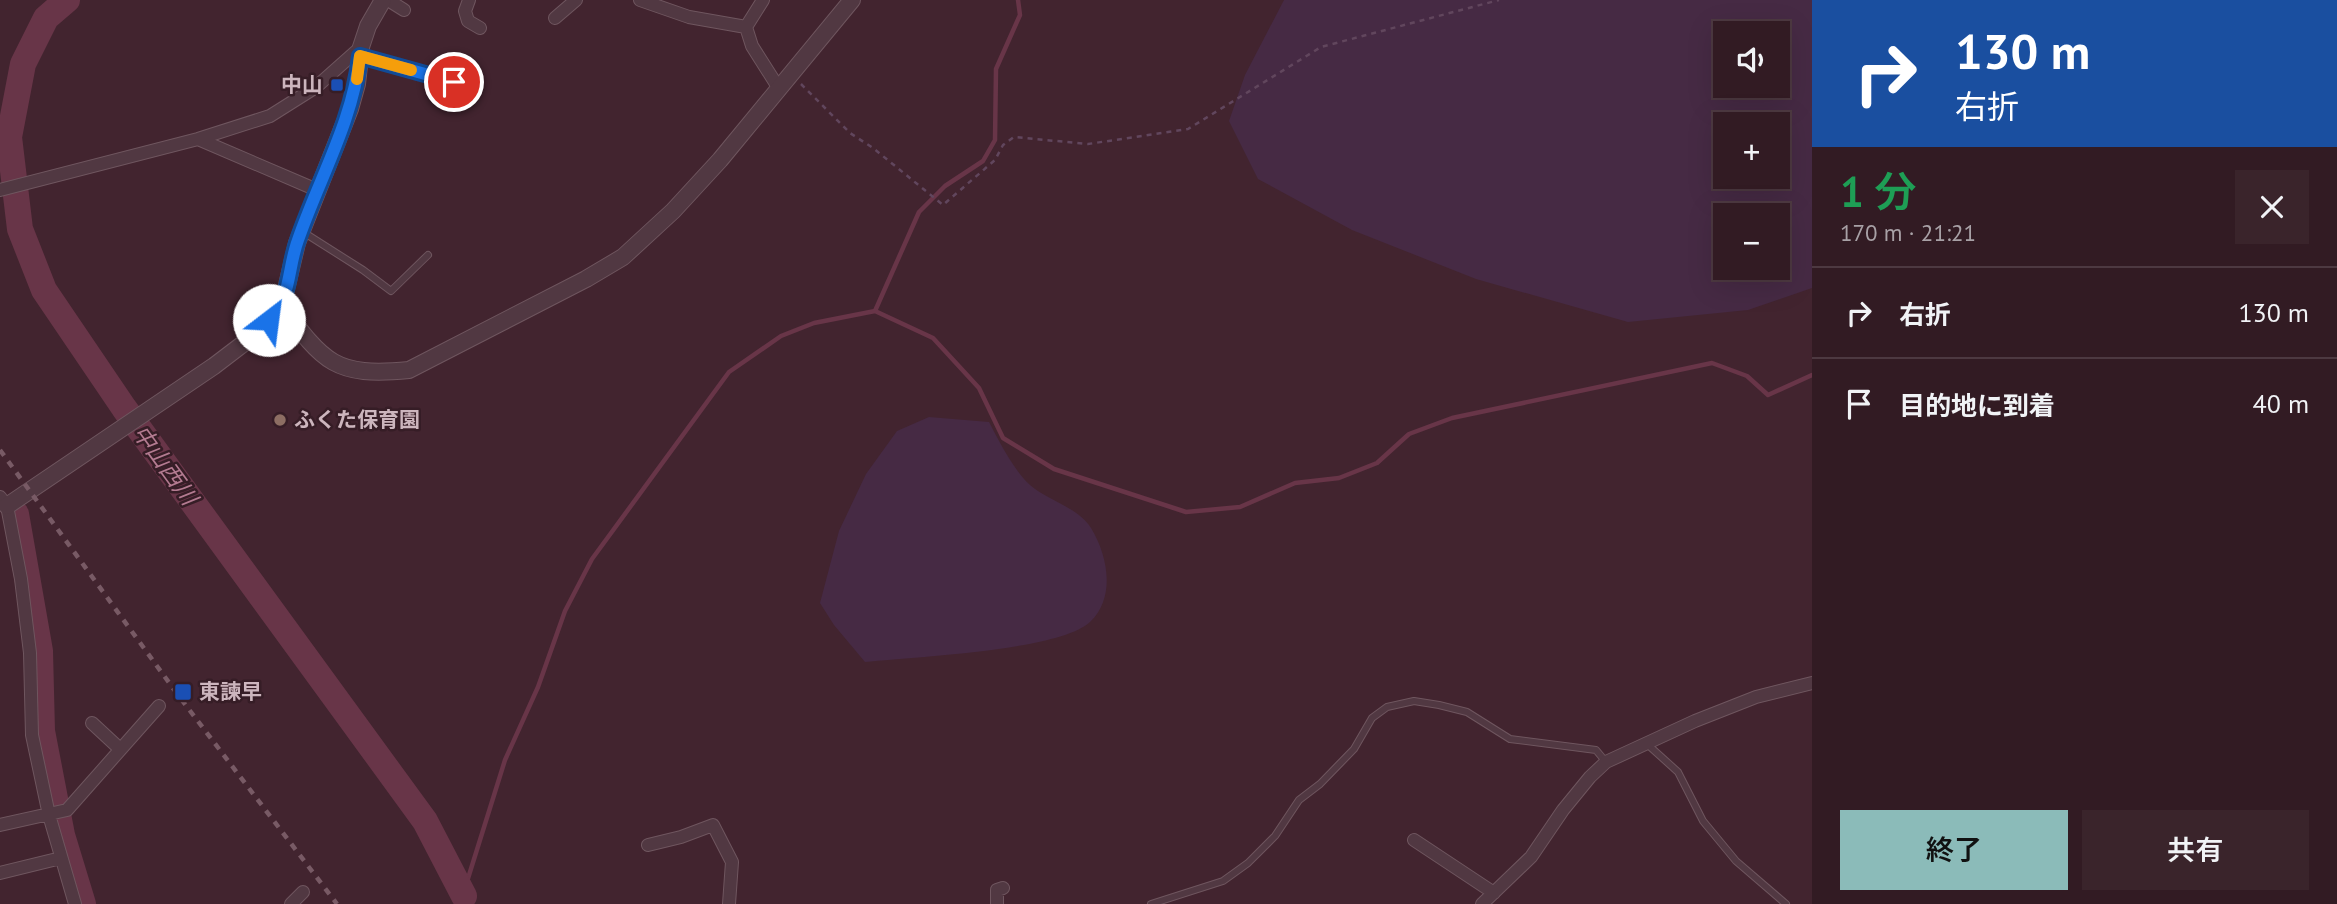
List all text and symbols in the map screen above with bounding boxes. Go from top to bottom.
text: 130 m [1955,19,2090,83]
map controls [1713,21,1790,280]
button: sound [1713,21,1790,98]
icon: right [1840,28,1931,119]
pin [424,52,484,112]
icon: arrive [435,63,473,101]
place label: 中山 [281,71,323,98]
marker: 中山 [329,77,345,93]
text: 右折 [1955,85,2019,127]
button: + [1713,112,1790,189]
text: 1 分 [1840,164,1916,219]
button: close [2235,170,2309,244]
button: − [1713,203,1790,280]
text: 170 m · 21:21 [1840,218,1976,247]
position arrow [232,283,306,357]
icon: right [1840,294,1878,332]
text: 130 m [2238,296,2309,329]
text: 右折 [1899,298,1951,331]
icon: arrive [1840,385,1878,423]
text: 40 m [2253,387,2309,420]
text: 目的地に到着 [1899,389,2055,422]
place label: ふくた保育園 [294,406,420,433]
marker: ふくた保育園 [272,412,288,428]
water label: 中山西川 [127,419,206,513]
place label: 東諫早 [199,678,262,705]
marker: 東諫早 [173,682,193,702]
button: 終了 [1840,810,2068,890]
button: 共有 [2082,810,2309,890]

